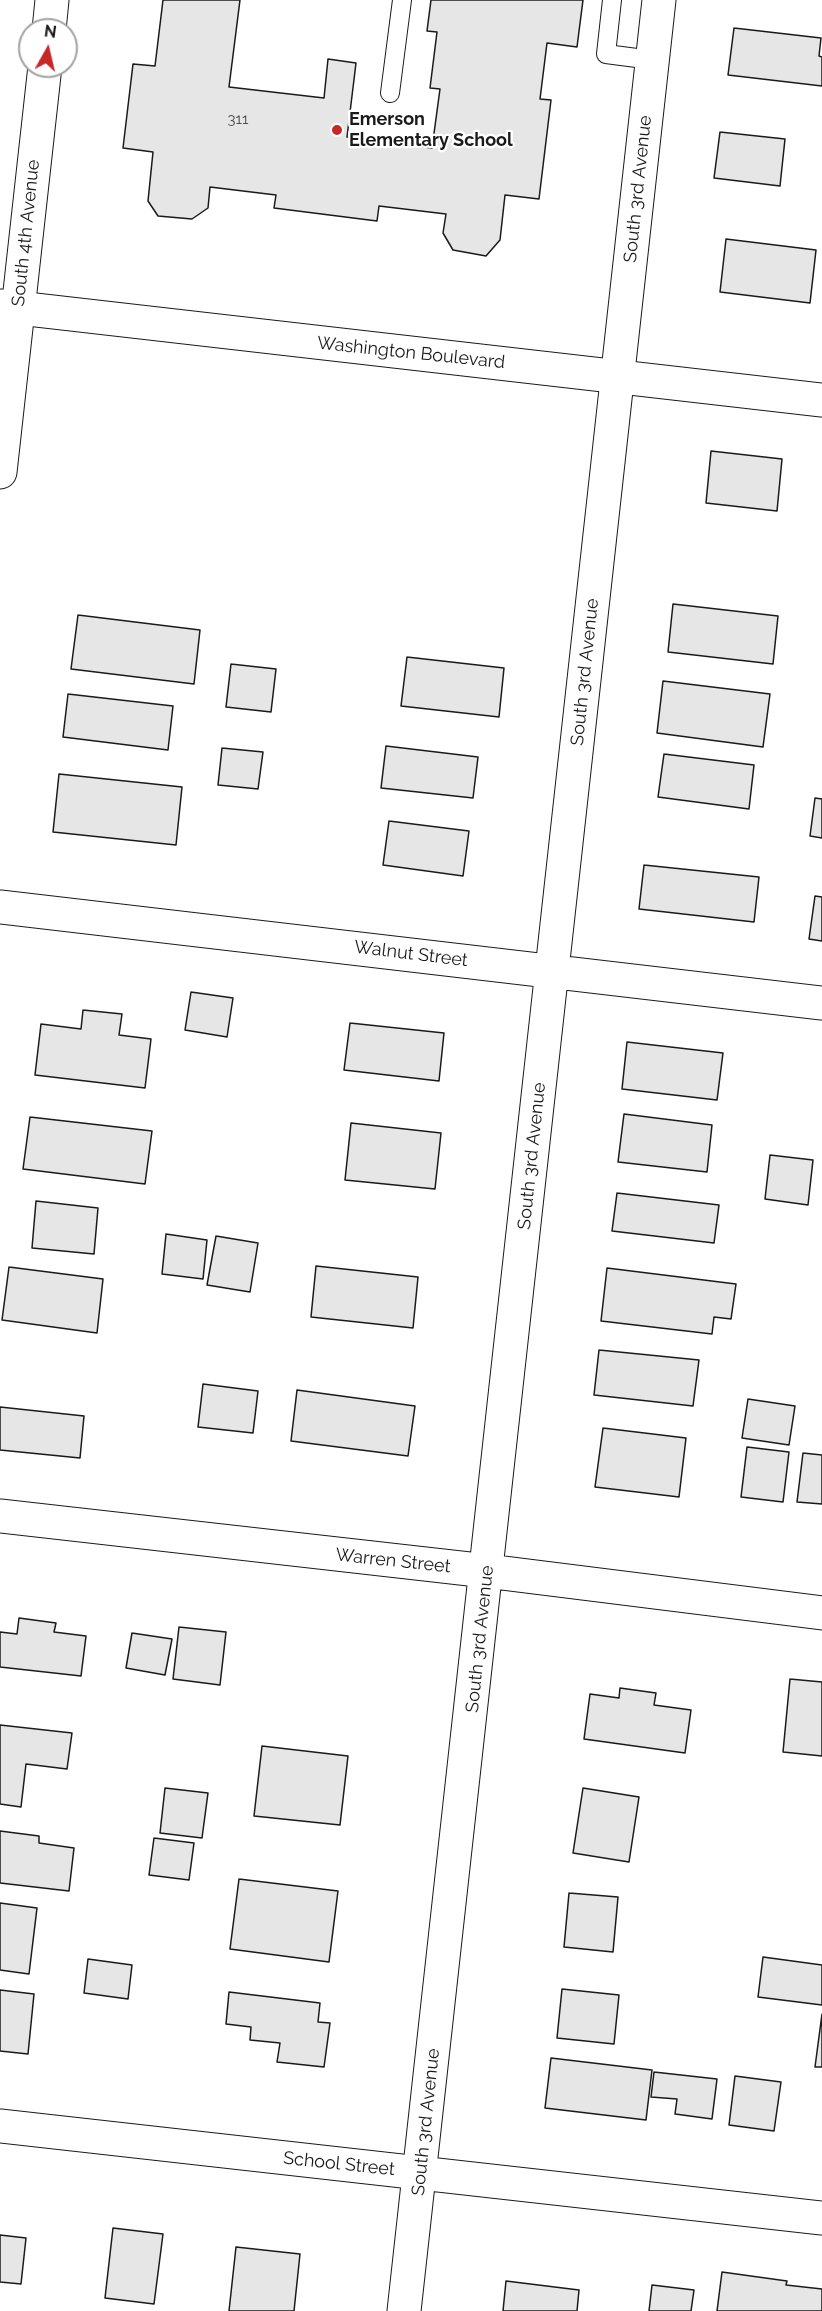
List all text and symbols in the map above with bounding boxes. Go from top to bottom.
north arrow [18,18,78,78]
text: N [43,21,58,42]
place label: Emerson Elementary School [349,109,513,152]
house number: 311 [228,110,248,128]
street label: South 3rd Avenue [620,114,656,264]
marker: Emerson Elementary School [330,123,344,137]
street label: South 4th Avenue [8,159,44,307]
street label: Washington Boulevard [316,332,506,374]
street label: South 3rd Avenue [567,597,603,747]
street label: Walnut Street [353,936,469,972]
street label: South 3rd Avenue [514,1081,550,1231]
street label: Warren Street [334,1544,452,1578]
street label: South 3rd Avenue [462,1564,498,1714]
street label: South 3rd Avenue [408,2047,444,2197]
street label: School Street [282,2147,396,2181]

